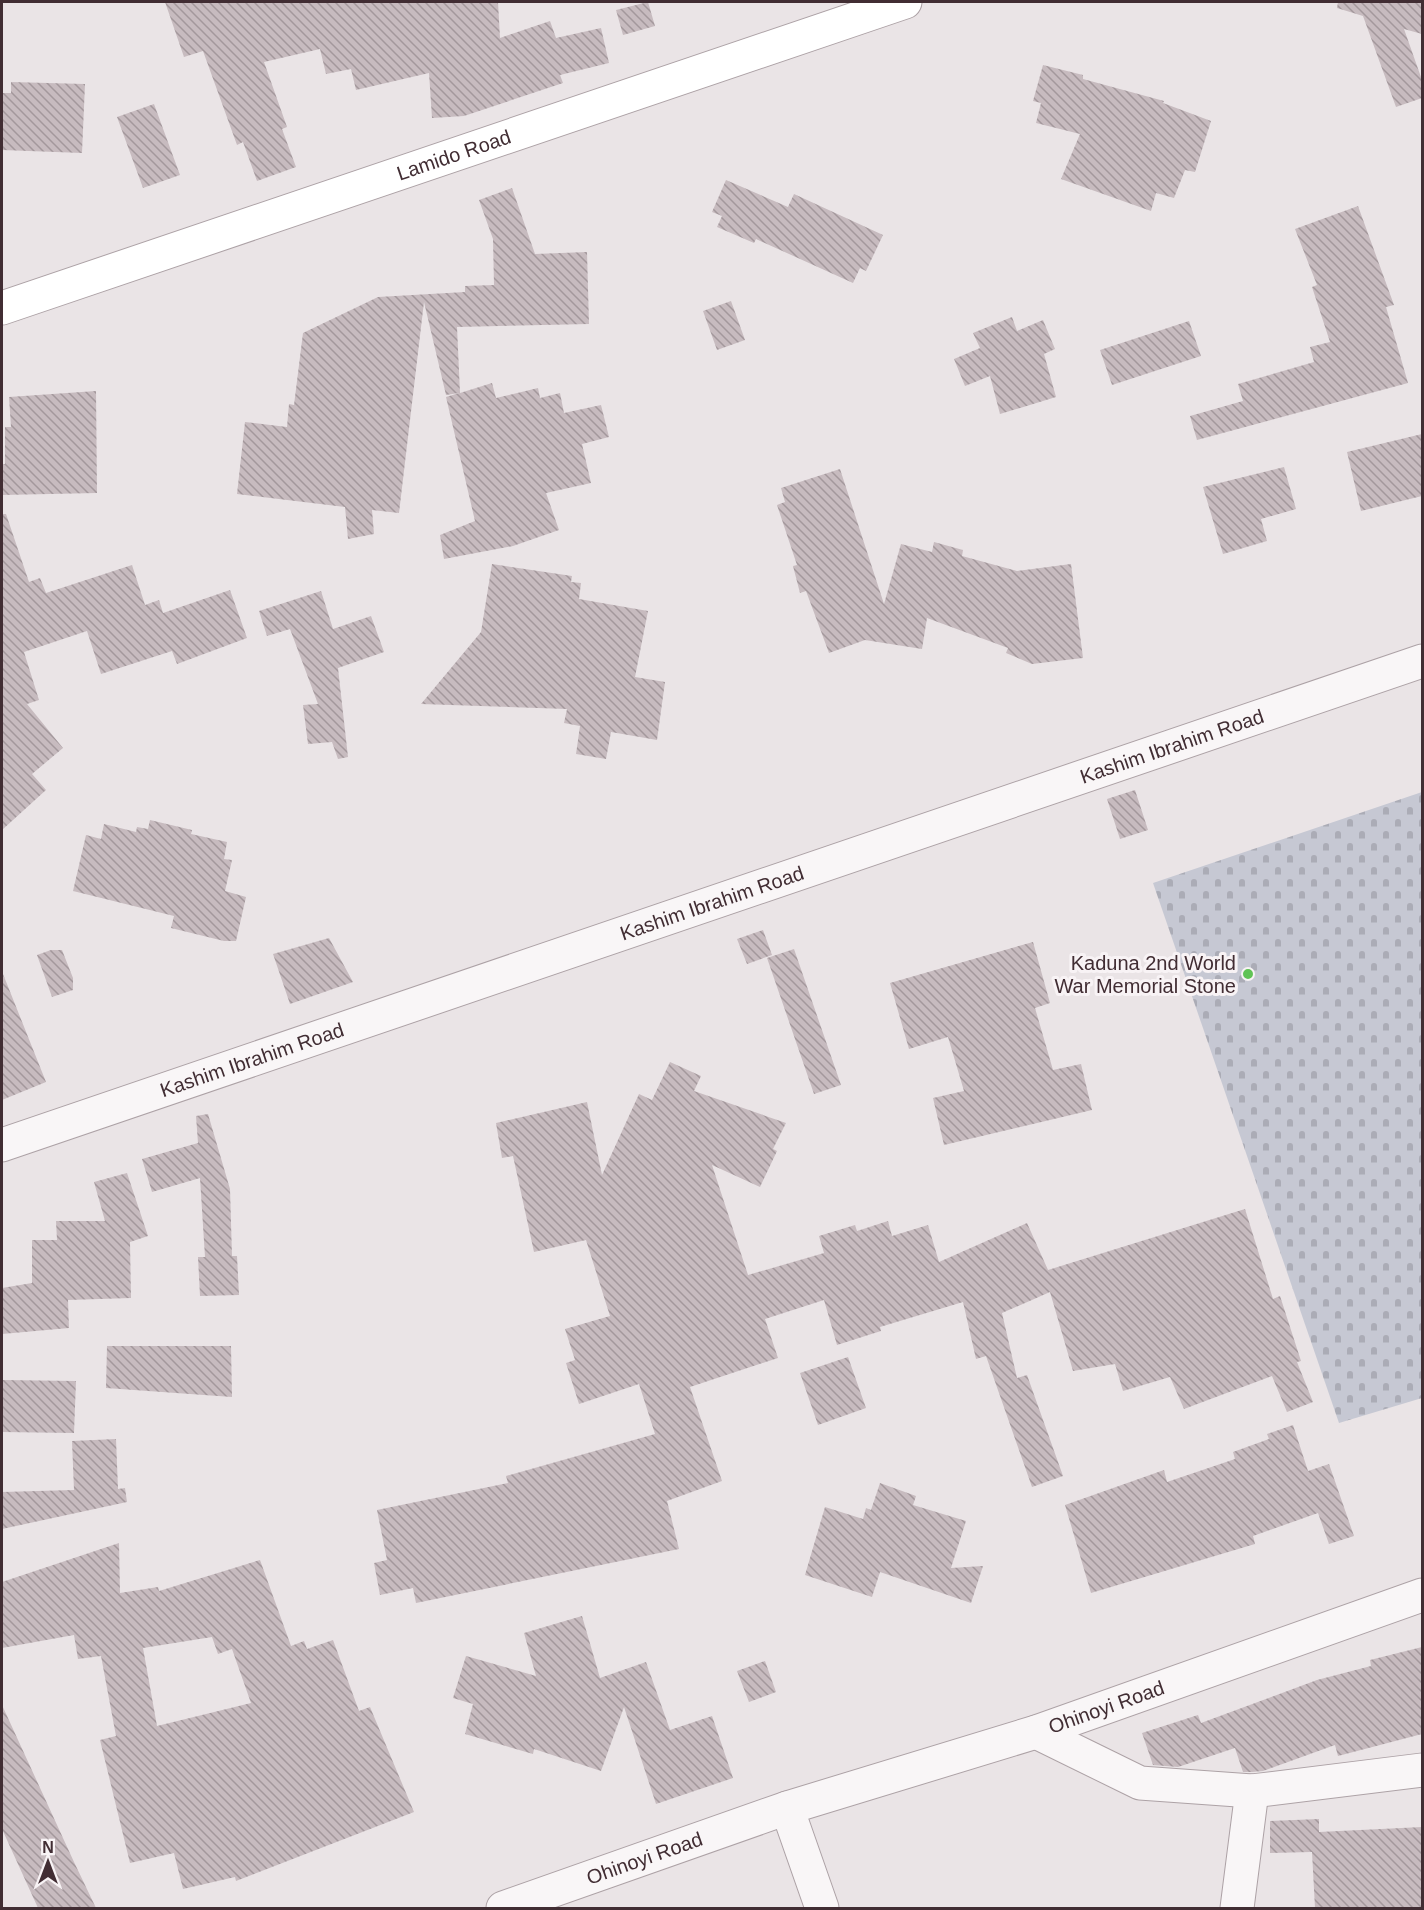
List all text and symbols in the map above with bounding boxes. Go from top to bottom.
street label: Lamido Road [394,125,514,184]
street label: Kashim Ibrahim Road [1077,705,1267,788]
street label: Kashim Ibrahim Road [617,862,807,944]
place label: Kaduna 2nd World War Memorial Stone [1054,952,1236,997]
marker: Kaduna 2nd World War Memorial Stone [1241,967,1255,981]
street label: Kashim Ibrahim Road [157,1018,346,1101]
street label: Ohinoyi Road [1045,1676,1167,1738]
street label: Ohinoyi Road [584,1828,705,1889]
north arrow [18,1832,78,1892]
text: N [42,1839,54,1856]

